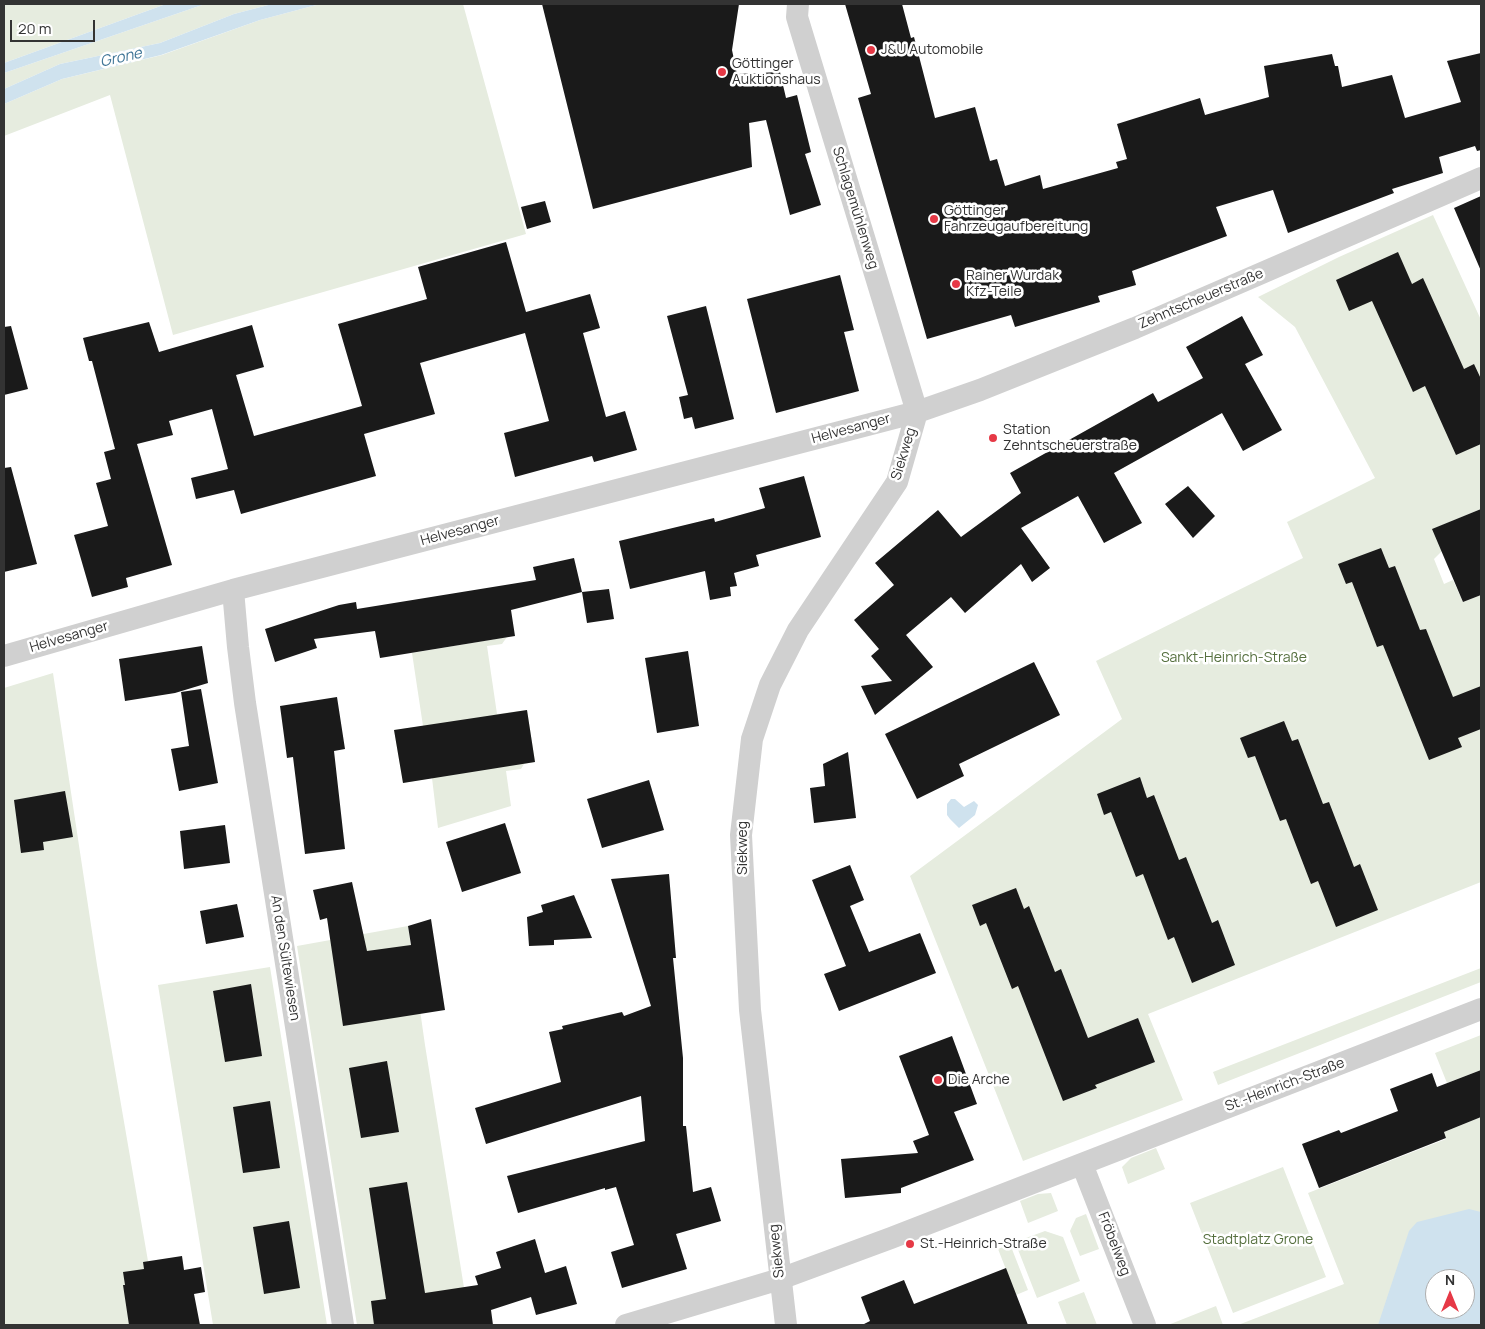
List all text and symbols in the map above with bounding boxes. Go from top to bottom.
scale bar [12,10,98,42]
text: 20 m [18,18,51,39]
place label: J&U Automobile [881,42,983,58]
water label: Grone [98,44,144,72]
marker: J&U Automobile [865,44,877,56]
place label: Göttinger Auktionshaus [732,56,821,88]
marker: Göttinger Auktionshaus [716,66,728,78]
street label: Schlagemühlenweg [828,145,882,271]
place label: Göttinger Fahrzeugaufbereitung [944,203,1088,236]
marker: Göttinger Fahrzeugaufbereitung [928,213,940,225]
street label: Zehntscheuerstraße [1136,265,1266,333]
place label: Rainer Wurdak Kfz-Teile [966,268,1059,300]
marker: Rainer Wurdak Kfz-Teile [950,278,962,290]
street label: Helvesanger [810,410,892,448]
place label: Station Zehntscheuerstraße [1003,422,1137,454]
street label: Siekweg [888,426,920,482]
marker: Station Zehntscheuerstraße [987,432,999,444]
street label: Helvesanger [419,512,501,550]
street label: Helvesanger [28,618,110,656]
park label: Sankt-Heinrich-Straße [1161,650,1307,666]
street label: Siekweg [735,821,751,875]
street label: An den Sültewiesen [267,894,303,1022]
street label: St.-Heinrich-Straße [1223,1054,1347,1116]
place label: Die Arche [948,1072,1010,1088]
marker: Die Arche [932,1074,944,1086]
street label: Fröbelweg [1094,1210,1134,1278]
street label: Siekweg [766,1223,788,1279]
park label: Stadtplatz Grone [1203,1232,1313,1248]
place label: St.-Heinrich-Straße [920,1236,1047,1252]
marker: St.-Heinrich-Straße [904,1238,916,1250]
north arrow [1425,1269,1475,1319]
text: N [1445,1270,1455,1289]

